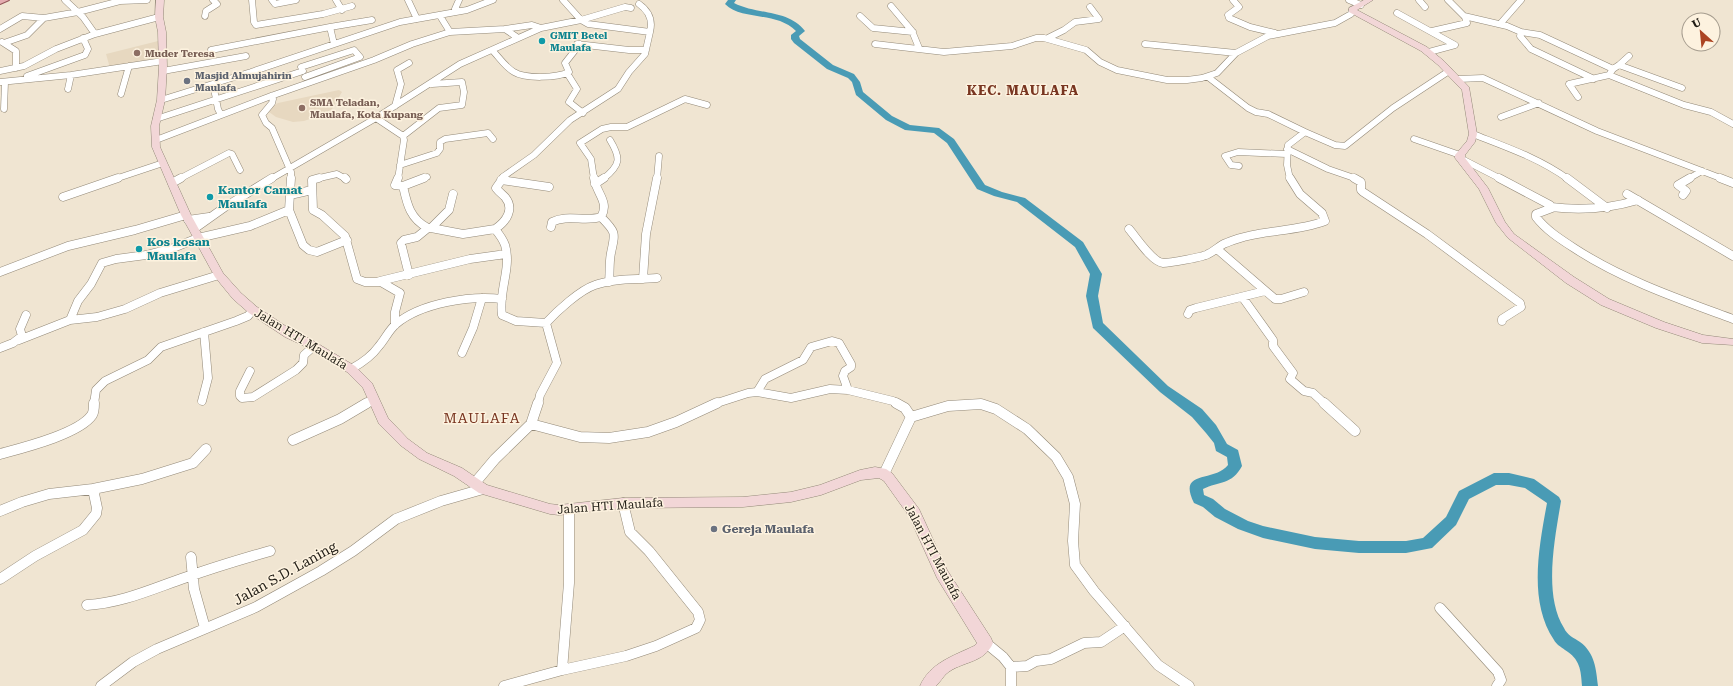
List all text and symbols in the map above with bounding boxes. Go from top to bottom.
north arrow [1681,12,1721,52]
text: U [1690,16,1704,31]
place label: GMIT Betel Maulafa [550,30,608,53]
marker: GMIT Betel Maulafa [537,36,547,46]
marker: Muder Teresa [132,48,142,58]
place label: Muder Teresa [145,48,215,59]
place label: Masjid Almujahirin Maulafa [195,70,292,93]
marker: Masjid Almujahirin Maulafa [182,76,192,86]
district label: KEC. MAULAFA [967,83,1079,98]
place label: SMA Teladan, Maulafa, Kota Kupang [310,97,424,120]
marker: SMA Teladan, Maulafa, Kota Kupang [297,103,307,113]
place label: Kantor Camat Maulafa [218,183,303,211]
marker: Kantor Camat Maulafa [205,192,215,202]
place label: Kos kosan Maulafa [147,235,210,263]
marker: Kos kosan Maulafa [134,244,144,254]
street label: Jalan HTI Maulafa [252,306,350,373]
district label: MAULAFA [443,410,521,426]
street label: Jalan HTI Maulafa [557,495,664,517]
street label: Jalan HTI Maulafa [902,502,964,603]
place label: Gereja Maulafa [722,522,814,536]
marker: Gereja Maulafa [709,524,719,534]
street label: Jalan S.D. Laning [231,538,339,608]

